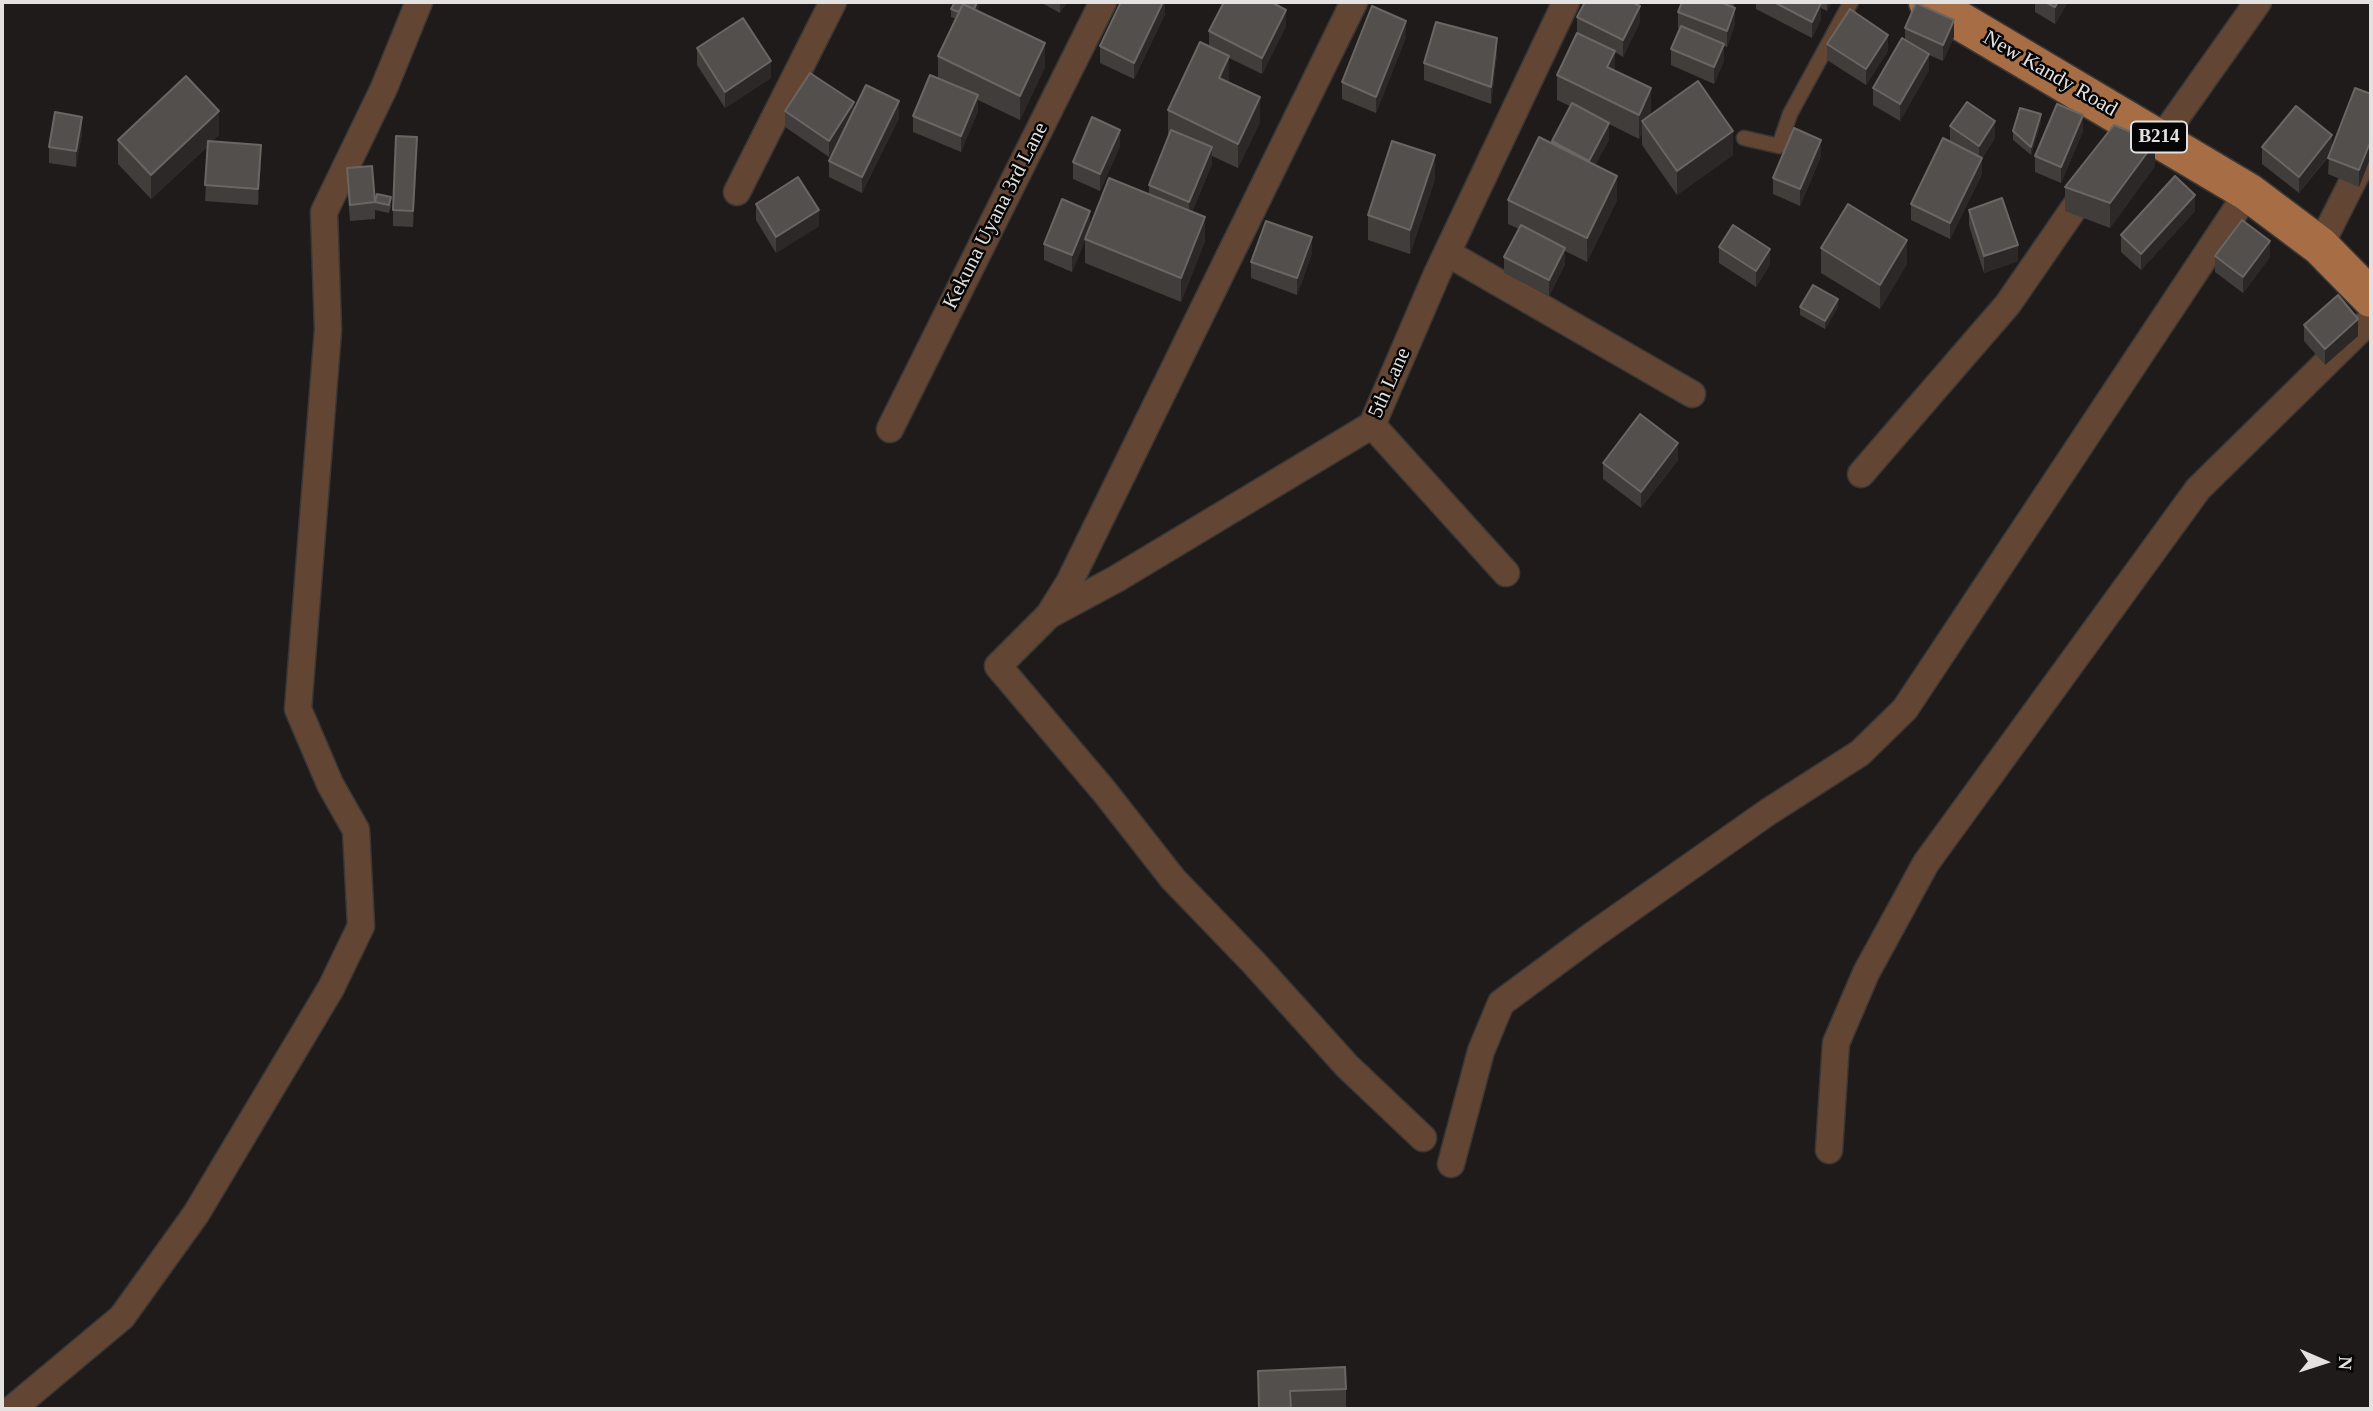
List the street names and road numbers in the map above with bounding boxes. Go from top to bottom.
street label: New Kandy Road [1979,25,2121,123]
street label: Kekuna Uyana 3rd Lane [938,119,1054,313]
road number: B214 [2131,122,2187,153]
street label: 5th Lane [1363,344,1417,422]

